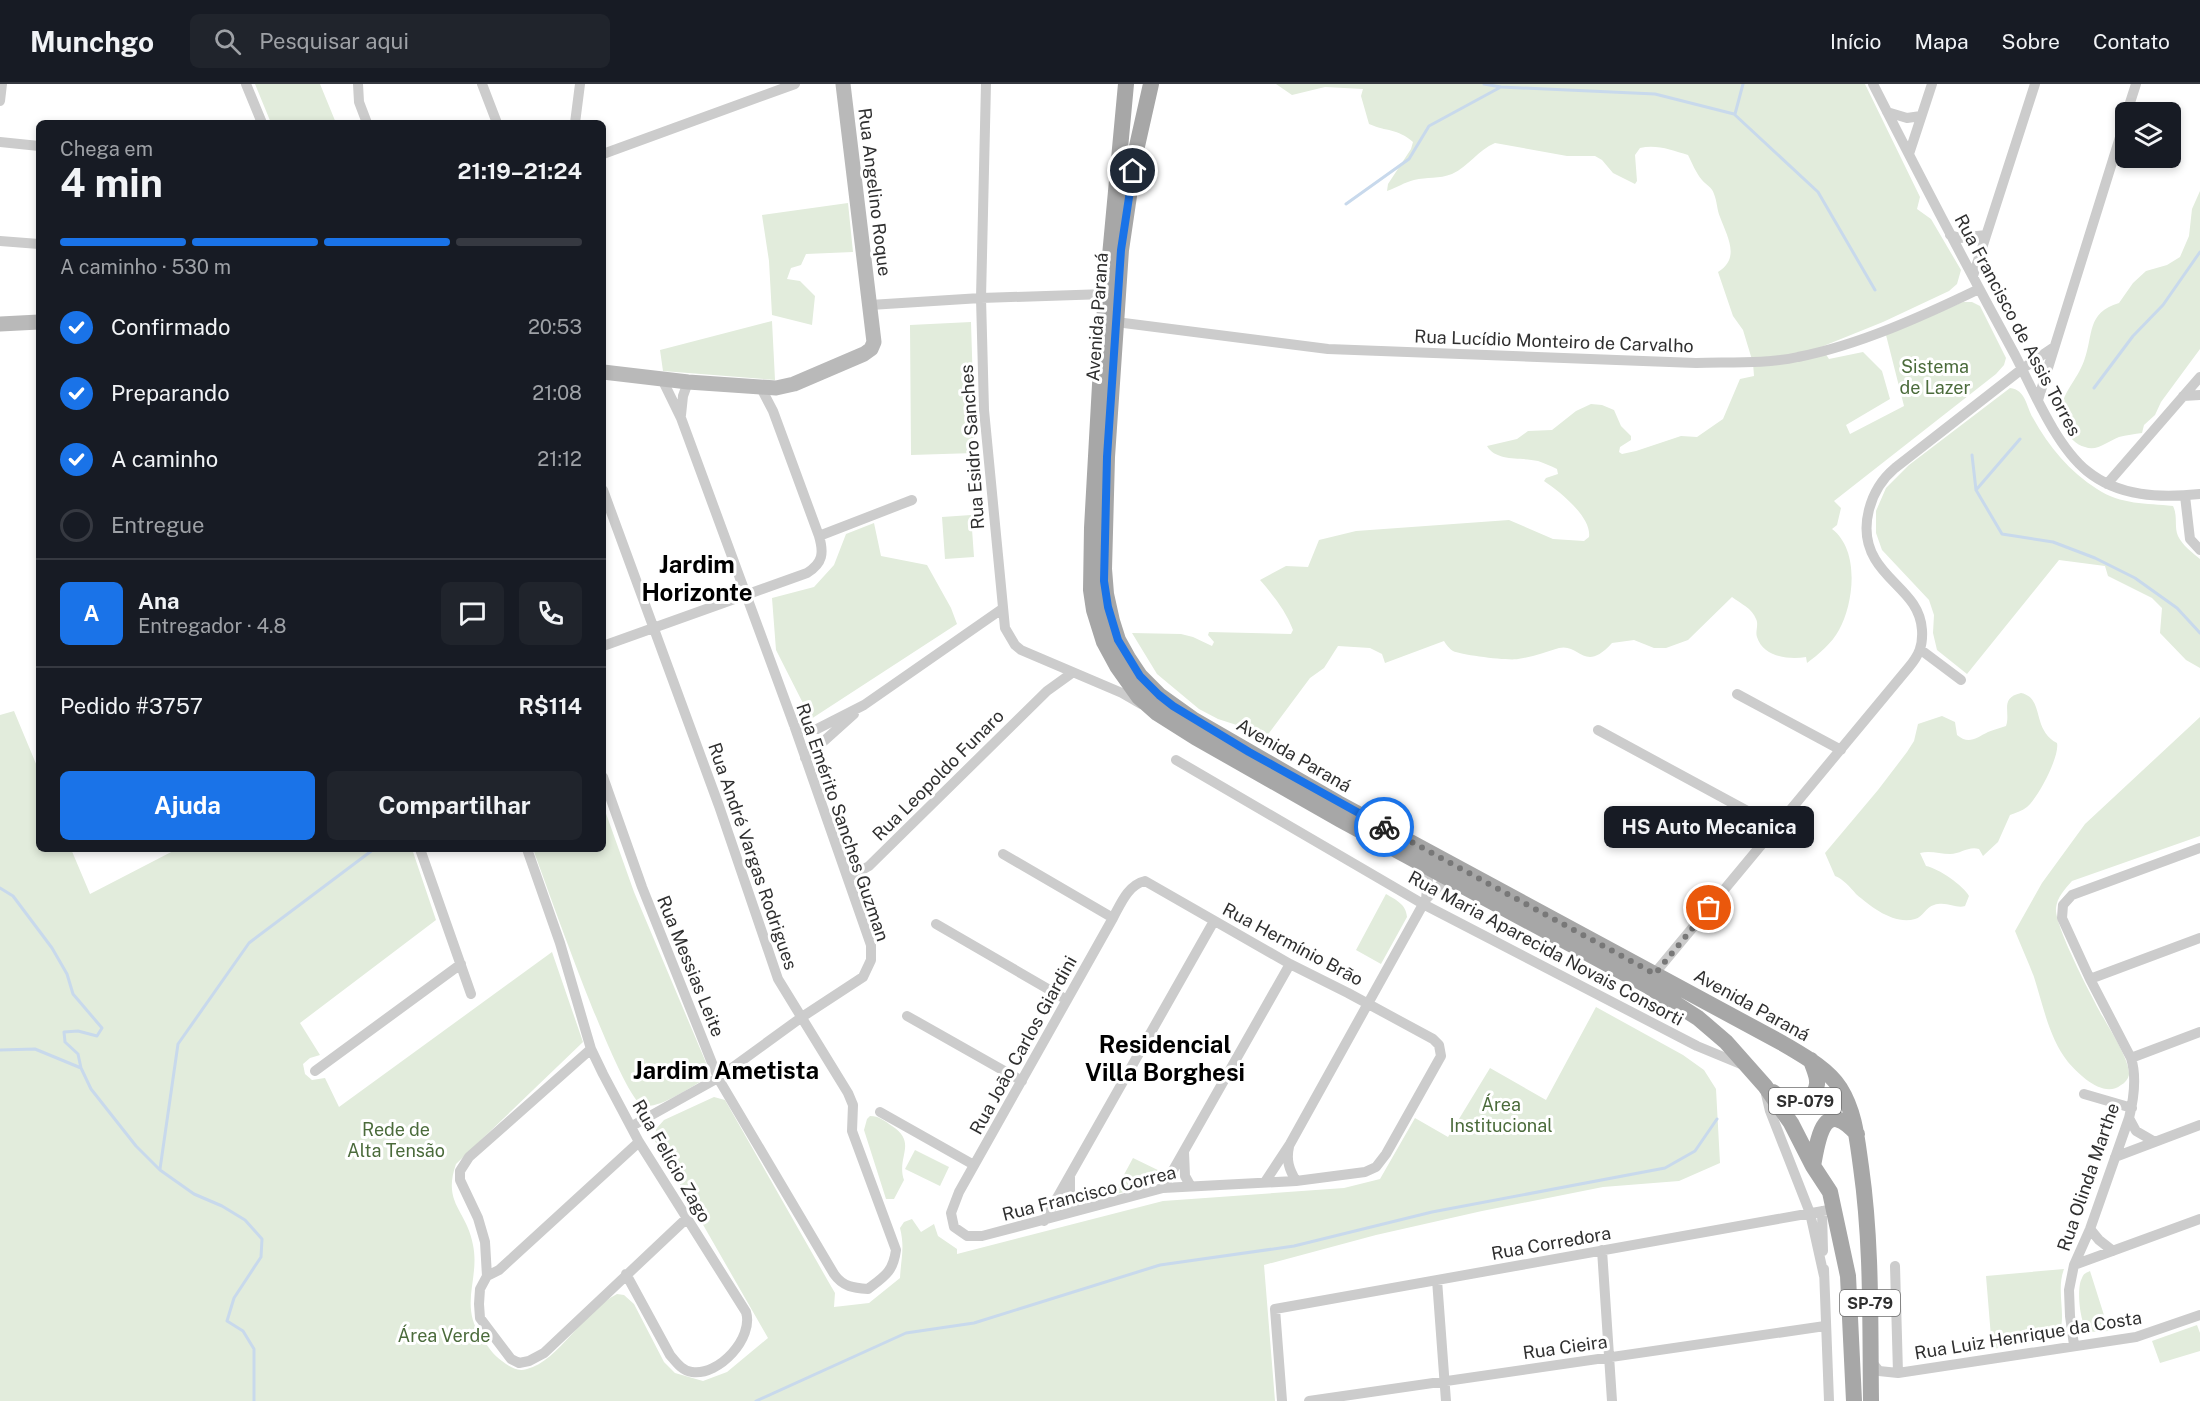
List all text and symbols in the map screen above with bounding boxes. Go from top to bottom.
search box [190,14,610,68]
text: Munchgo [30,25,154,58]
icon: search [211,25,244,58]
text: Pesquisar aqui [259,28,409,54]
text: Início [1830,29,1881,54]
text: Mapa [1914,29,1969,54]
text: Sobre [2002,29,2060,54]
text: Contato [2093,29,2170,54]
map controls [2115,102,2181,168]
button: layers [2115,102,2181,168]
street label: Rua Angelino Roque [854,107,896,277]
text: Chega em [60,137,153,161]
pin [1107,145,1158,196]
icon: home [1116,154,1149,187]
text: 21:19–21:24 [458,158,582,184]
text: 4 min [60,160,163,206]
street label: Rua Francisco de Assis Torres [1950,210,2086,440]
street label: Avenida Paraná [1082,252,1112,382]
text: A caminho · 530 m [60,255,231,279]
icon: check [60,311,93,344]
text: Confirmado [111,314,230,340]
text: 20:53 [528,315,582,339]
street label: Rua Lucídio Monteiro de Carvalho [1414,326,1694,356]
park label: Sistema de Lazer [1899,356,1971,398]
street label: Rua Esidro Sanches [956,364,988,530]
icon: check [60,377,93,410]
text: Preparando [111,380,230,406]
text: 21:08 [532,381,582,405]
icon: check [60,443,93,476]
text: A caminho [111,446,218,472]
text: 21:12 [537,447,582,471]
text: Entregue [111,512,205,538]
district label: Jardim Horizonte [641,550,753,606]
button: chat [441,582,504,645]
button: phone [519,582,582,645]
text: Ana [138,588,179,614]
text: A [84,600,99,626]
text: Entregador · 4.8 [138,614,286,638]
text: Pedido #3757 [60,693,203,719]
text: R$114 [518,693,582,719]
street label: Rua Emérito Sanches Guzman [792,700,894,944]
street label: Rua Leopoldo Funaro [868,705,1008,845]
street label: Avenida Paraná [1233,714,1355,796]
street label: Rua André Vargas Rodrigues [704,740,802,972]
button: Ajuda [60,771,315,840]
button: Compartilhar [327,771,582,840]
courier [1354,797,1414,857]
callout: HS Auto Mecanica [1604,806,1814,848]
icon: bike [1368,811,1401,844]
text: HS Auto Mecanica [1621,815,1797,839]
street label: Rua Maria Aparecida Novais Consorti [1405,866,1687,1030]
pin [1683,882,1734,933]
icon: bag [1692,891,1725,924]
street label: Rua Messias Leite [653,892,729,1040]
street label: Rua Hermínio Brão [1219,898,1367,990]
street label: Rua João Carlos Giardini [965,952,1081,1138]
street label: Avenida Paraná [1691,965,1813,1045]
district label: Residencial Villa Borghesi [1085,1030,1245,1086]
district label: Jardim Ametista [633,1056,819,1084]
road number: SP-079 [1769,1088,1841,1114]
park label: Área Institucional [1449,1093,1553,1136]
street label: Rua Felício Zago [628,1096,716,1226]
street label: Rua Olinda Marthe [2053,1100,2123,1254]
park label: Rede de Alta Tensão [347,1119,445,1161]
street label: Rua Francisco Correa [1000,1161,1178,1225]
street label: Rua Corredora [1490,1222,1612,1264]
road number: SP-79 [1840,1290,1900,1316]
street label: Rua Luiz Henrique da Costa [1913,1307,2143,1363]
park label: Área Verde [398,1324,490,1346]
street label: Rua Cieira [1521,1331,1609,1363]

